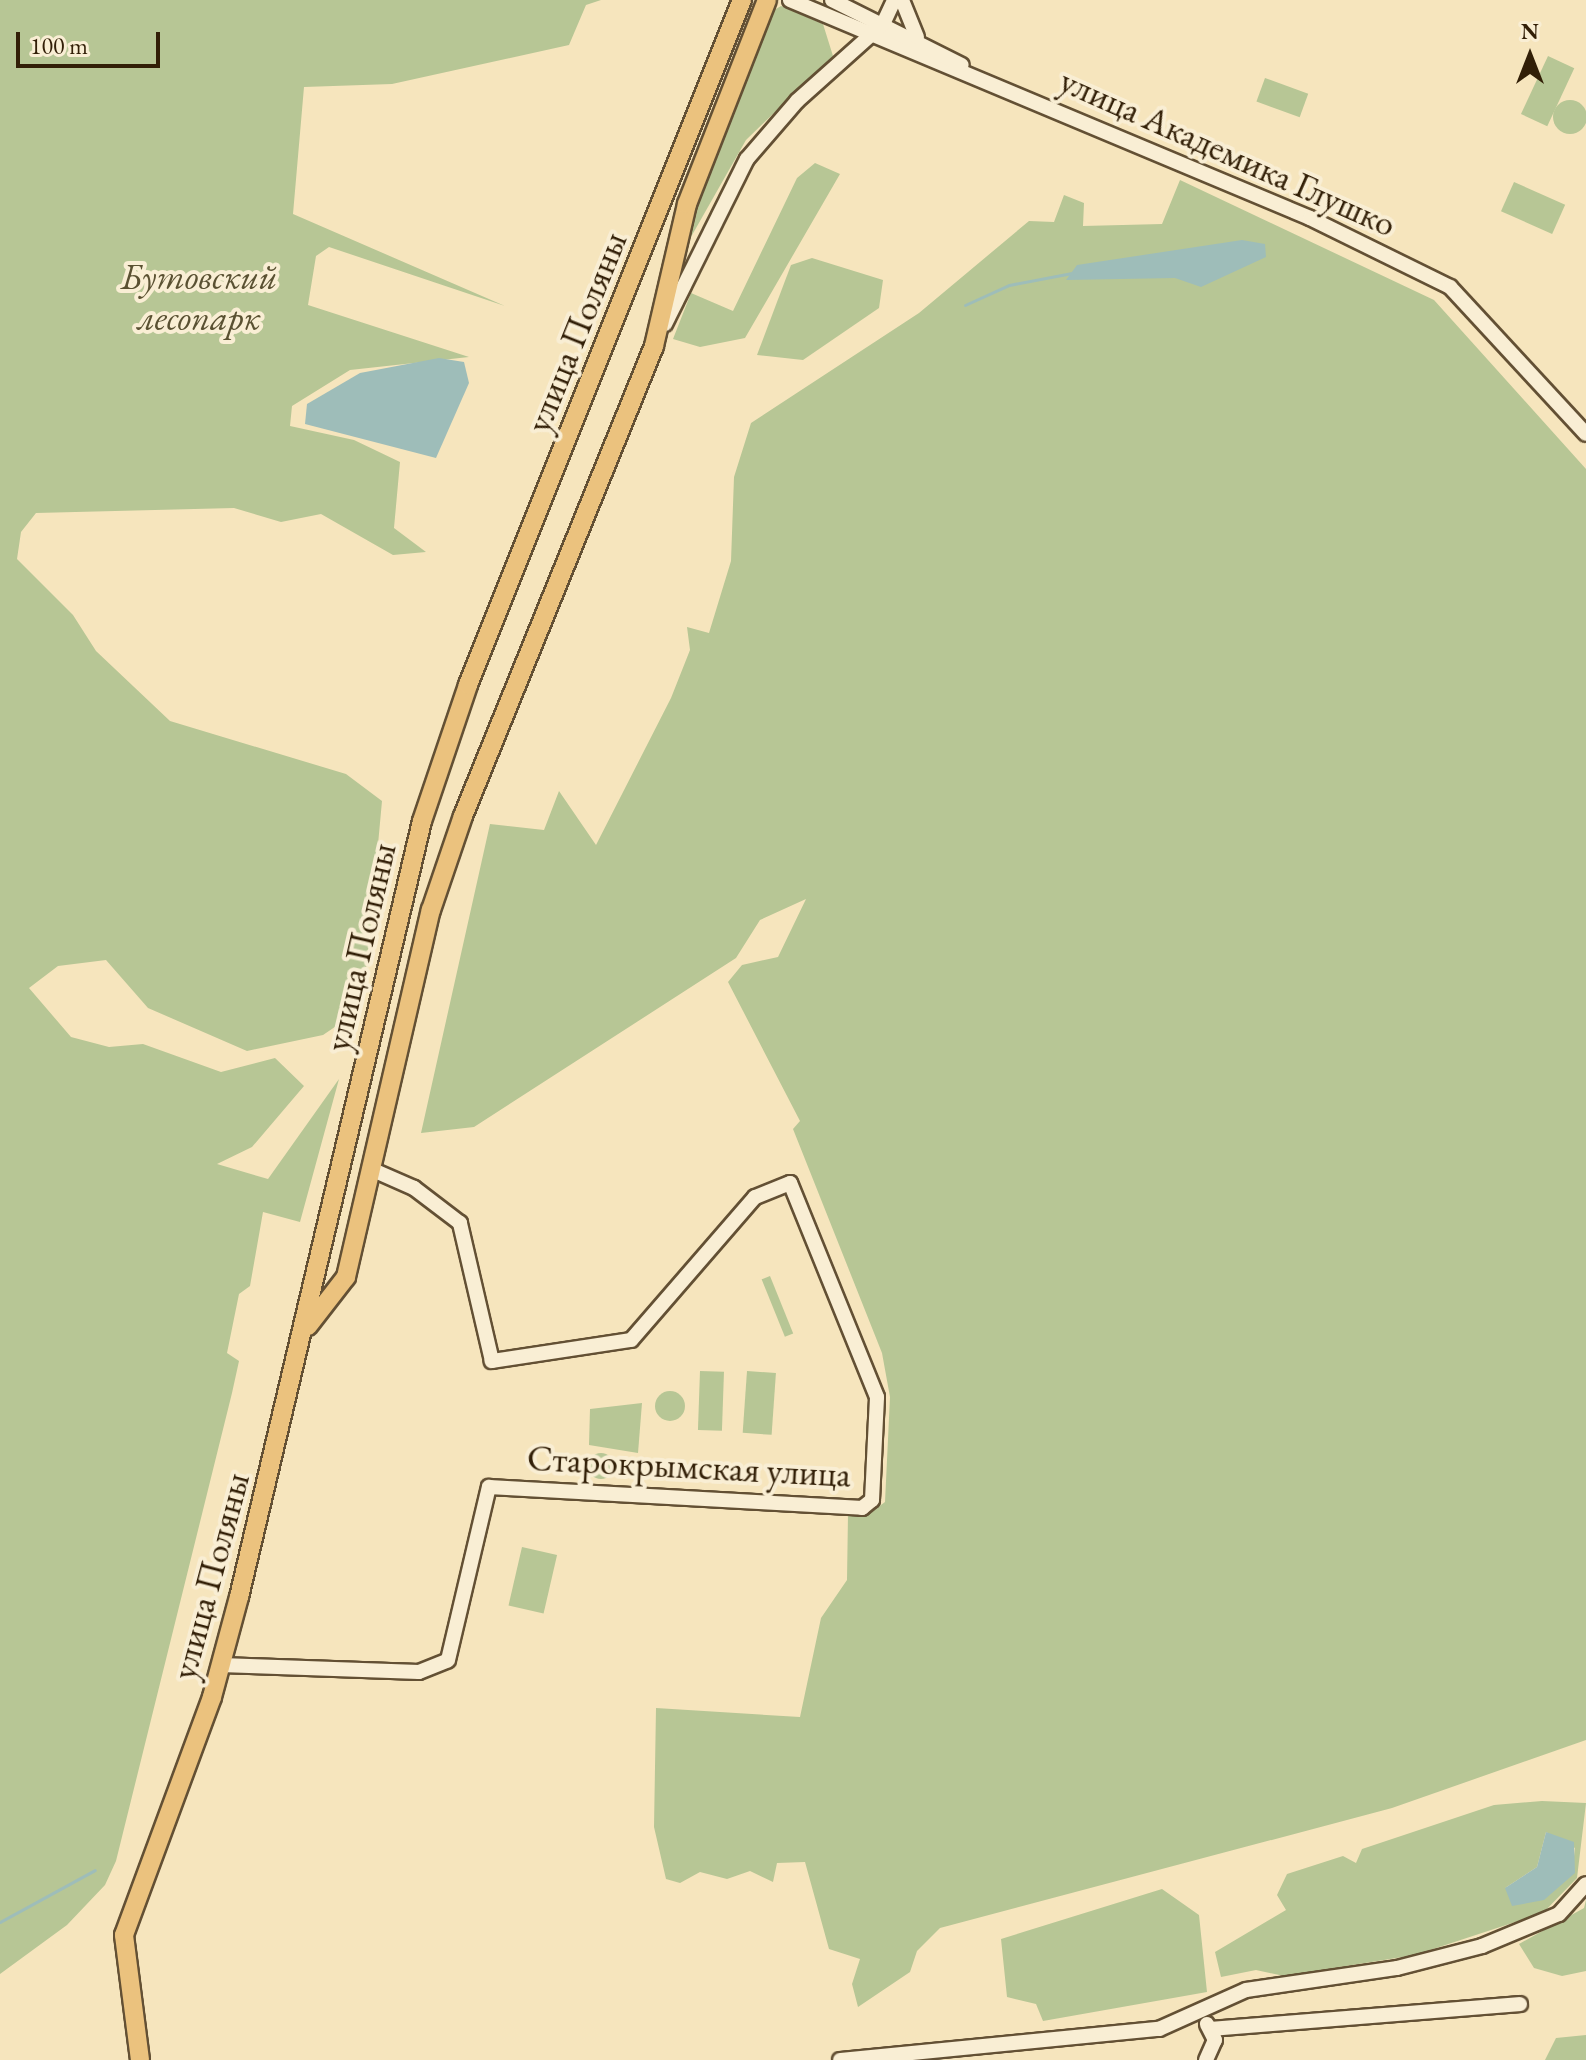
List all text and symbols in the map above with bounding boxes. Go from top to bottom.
scale bar [20,16,164,66]
north arrow [1490,16,1570,96]
text: N [1521,17,1539,46]
text: 100 m [30,30,88,61]
street label: улица Академика Глушко [1053,58,1403,246]
street label: улица Поляны [516,226,636,438]
park label: Бутовский лесопарк [121,254,277,339]
street label: улица Поляны [315,839,405,1055]
street label: Старокрымская улица [526,1436,852,1496]
street label: улица Поляны [162,1468,258,1684]

